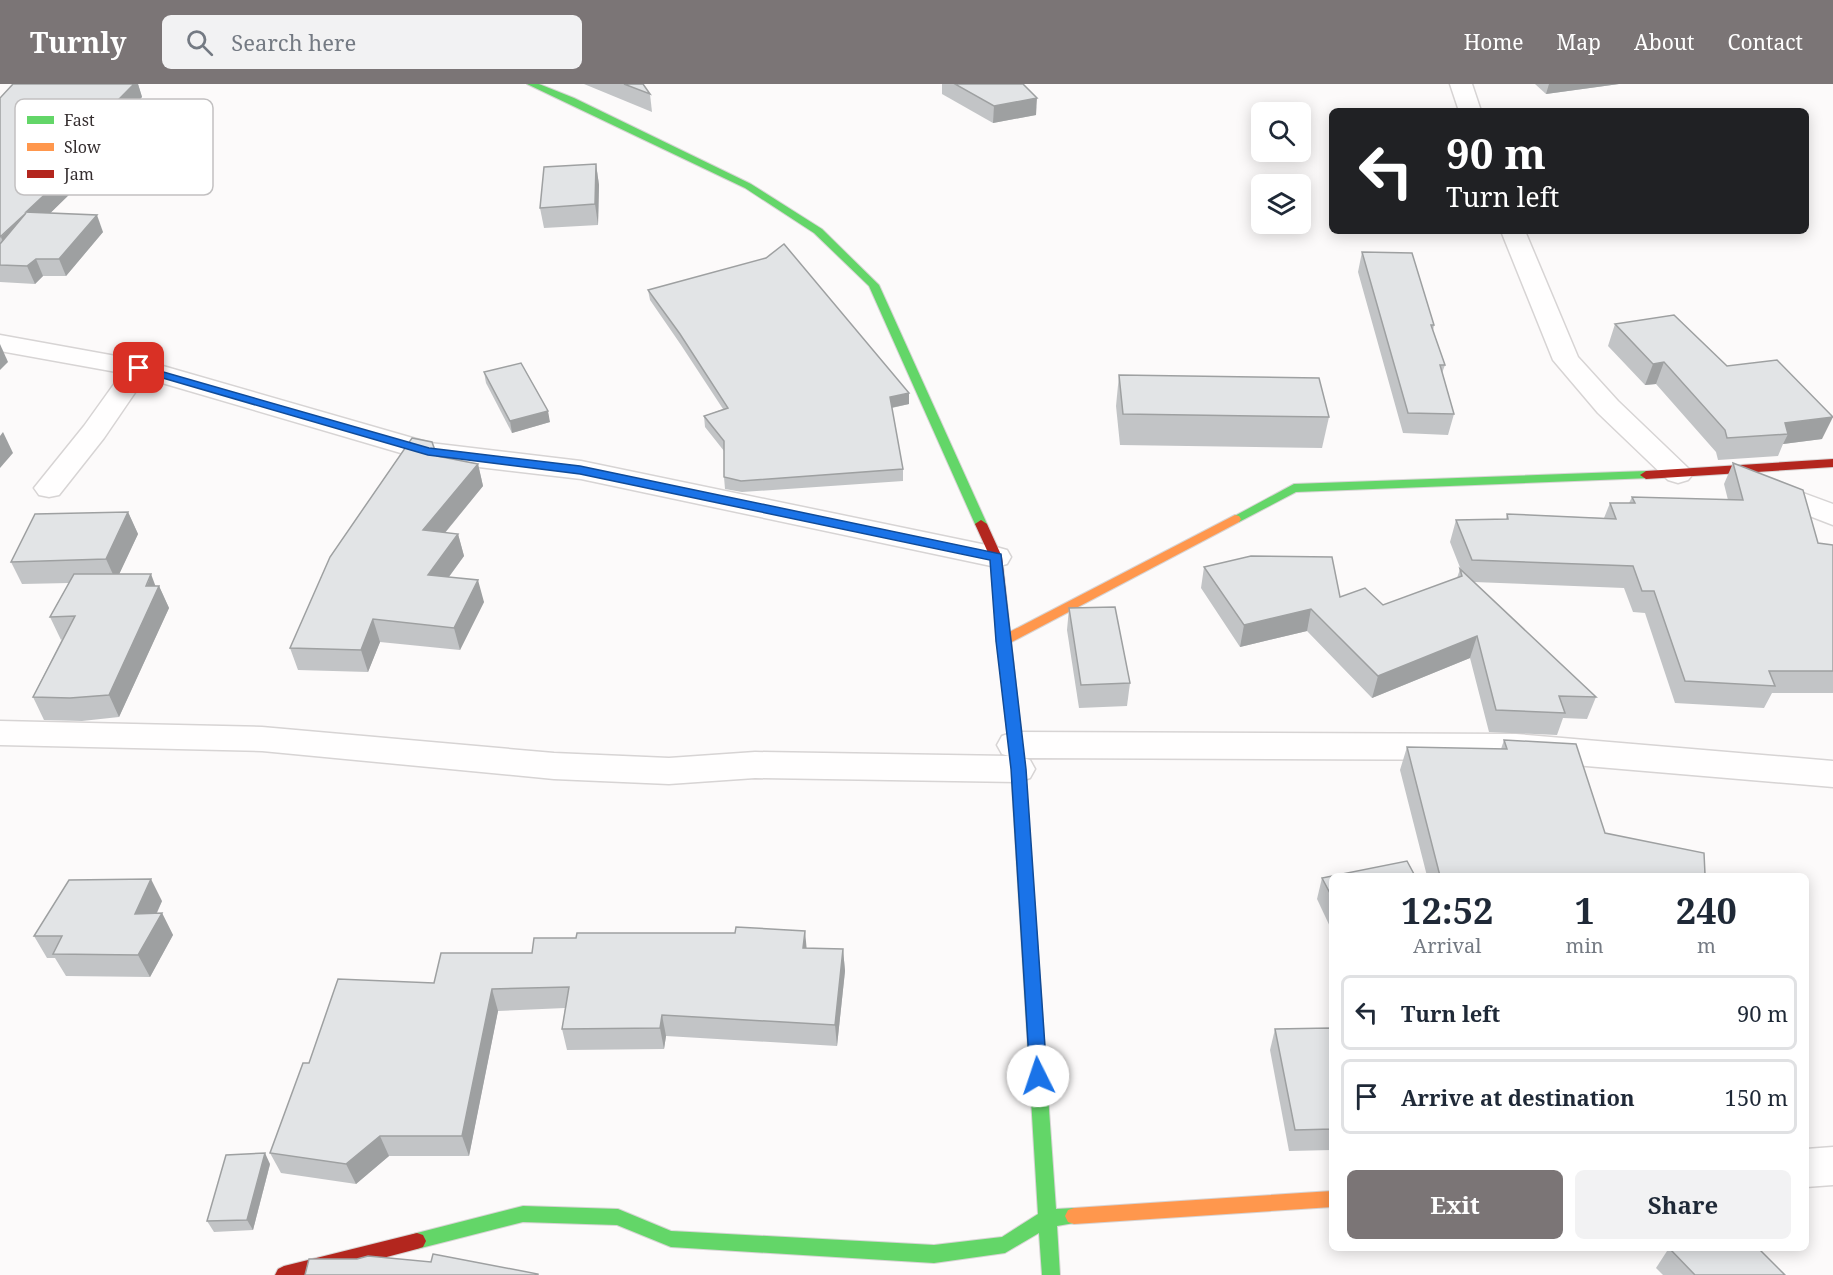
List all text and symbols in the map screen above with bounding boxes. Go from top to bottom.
search box [162,15,582,69]
text: Turnly [30,23,126,61]
icon: search [183,26,216,59]
text: Search here [231,27,356,57]
text: Home [1464,28,1524,56]
text: Map [1557,28,1601,56]
text: About [1634,28,1695,56]
text: Contact [1728,28,1803,56]
legend [15,99,213,195]
map controls [1251,102,1311,234]
button: search [1251,102,1311,162]
text: Fast [64,109,95,131]
text: 90 m [1446,124,1546,181]
icon: left [1347,132,1425,210]
text: Slow [64,136,101,158]
text: Jam [63,163,94,185]
button: layers [1251,174,1311,234]
text: Turn left [1446,178,1559,215]
pin [113,342,164,393]
icon: arrive [122,351,155,384]
text: 12:52 [1401,886,1493,935]
text: 1 [1574,886,1595,935]
text: 240 [1676,886,1737,935]
text: Arrival [1413,932,1481,959]
text: min [1566,932,1604,959]
text: m [1697,932,1716,959]
icon: left [1350,996,1383,1029]
text: Turn left [1401,998,1500,1028]
text: 90 m [1737,998,1788,1028]
position arrow [1006,1044,1070,1108]
icon: arrive [1350,1080,1383,1113]
text: Arrive at destination [1401,1082,1635,1112]
text: 150 m [1725,1082,1788,1112]
button: Exit [1347,1170,1563,1239]
button: Share [1575,1170,1791,1239]

